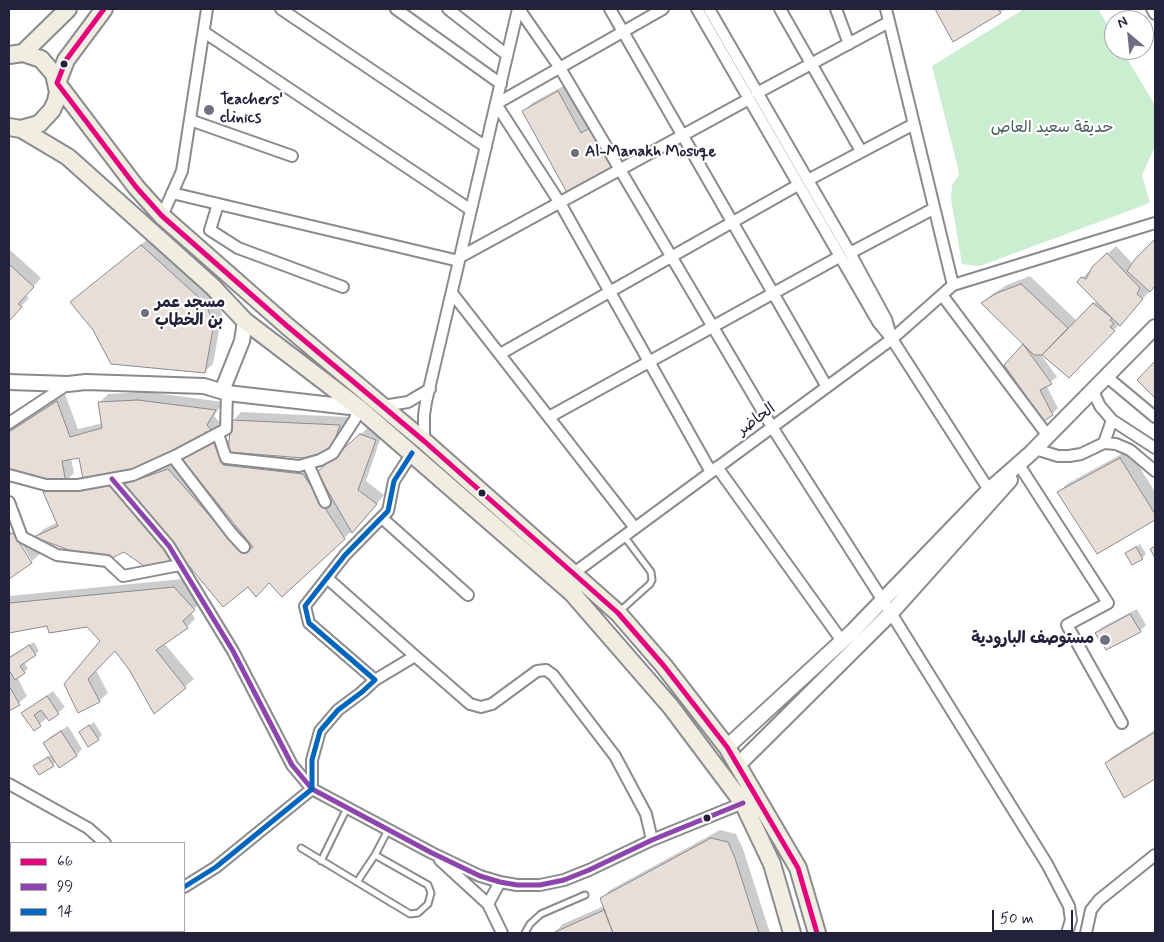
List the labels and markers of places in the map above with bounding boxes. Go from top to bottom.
unlabelled marker [59,59,69,69]
place label: Teachers' clinics [220,91,283,129]
marker: Teachers' clinics [202,103,216,117]
place label: Al-Manakh Mosuqe [585,143,716,163]
marker: Al-Manakh Mosuqe [569,147,581,159]
place label: مسجد عمر بن الخطاب [155,294,225,332]
marker: مسجد عمر بن الخطاب [139,307,151,319]
unlabelled marker [477,488,487,498]
place label: مستوصف البارودية [971,630,1094,650]
marker: مستوصف البارودية [1098,633,1112,647]
unlabelled marker [702,813,712,823]

